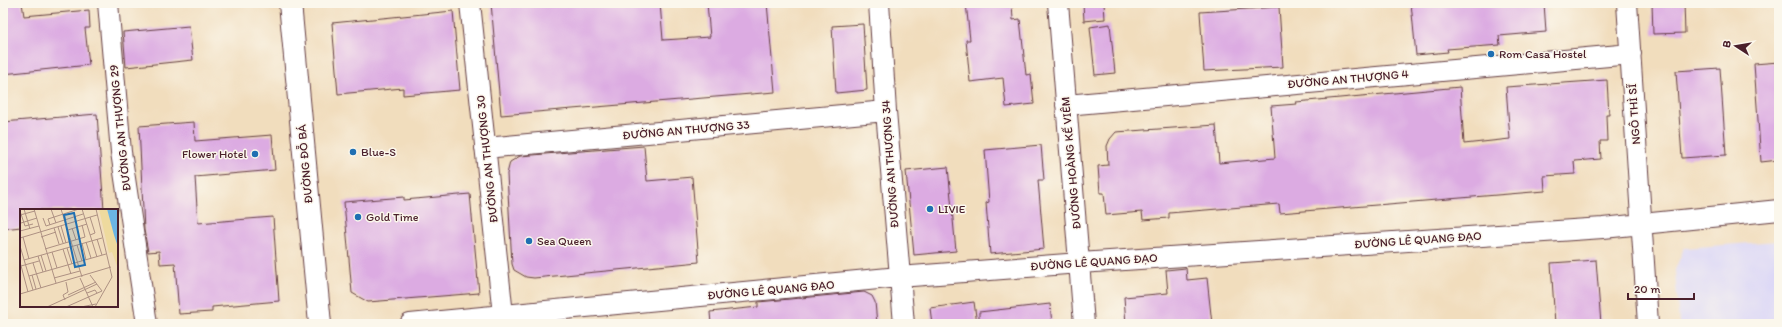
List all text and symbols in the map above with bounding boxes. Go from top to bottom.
north arrow [1716,26,1756,66]
text: B [1720,39,1734,49]
place label: Rom Casa Hostel [1499,47,1587,61]
marker: Rom Casa Hostel [1486,49,1496,59]
street label: ĐƯỜNG AN THƯỢNG 29 [106,64,134,192]
street label: ĐƯỜNG AN THƯỢNG 4 [1287,67,1409,91]
street label: NGÔ THÌ SĨ [1625,82,1643,145]
street label: ĐƯỜNG AN THƯỢNG 30 [473,94,501,224]
street label: ĐƯỜNG HOÀNG KẾ VIÊM [1058,96,1084,230]
street label: ĐƯỜNG AN THƯỢNG 34 [879,99,901,229]
street label: ĐƯỜNG AN THƯỢNG 33 [622,117,751,143]
street label: ĐƯỜNG ĐỖ BÁ [295,123,315,204]
place label: Blue-S [361,145,396,159]
place label: Flower Hotel [182,147,248,161]
marker: Blue-S [348,147,358,157]
marker: Flower Hotel [250,149,260,159]
place label: LIVIE [938,202,966,216]
marker: LIVIE [925,204,935,214]
inset map [20,209,118,307]
place label: Gold Time [366,210,419,224]
marker: Gold Time [353,212,363,222]
street label: ĐƯỜNG LÊ QUANG ĐẠO [1354,229,1483,251]
place label: Sea Queen [537,234,592,248]
marker: Sea Queen [524,236,534,246]
street label: ĐƯỜNG LÊ QUANG ĐẠO [1030,251,1159,273]
scale bar [1628,275,1694,301]
street label: ĐƯỜNG LÊ QUANG ĐẠO [707,277,836,303]
text: 20 m [1634,282,1661,296]

